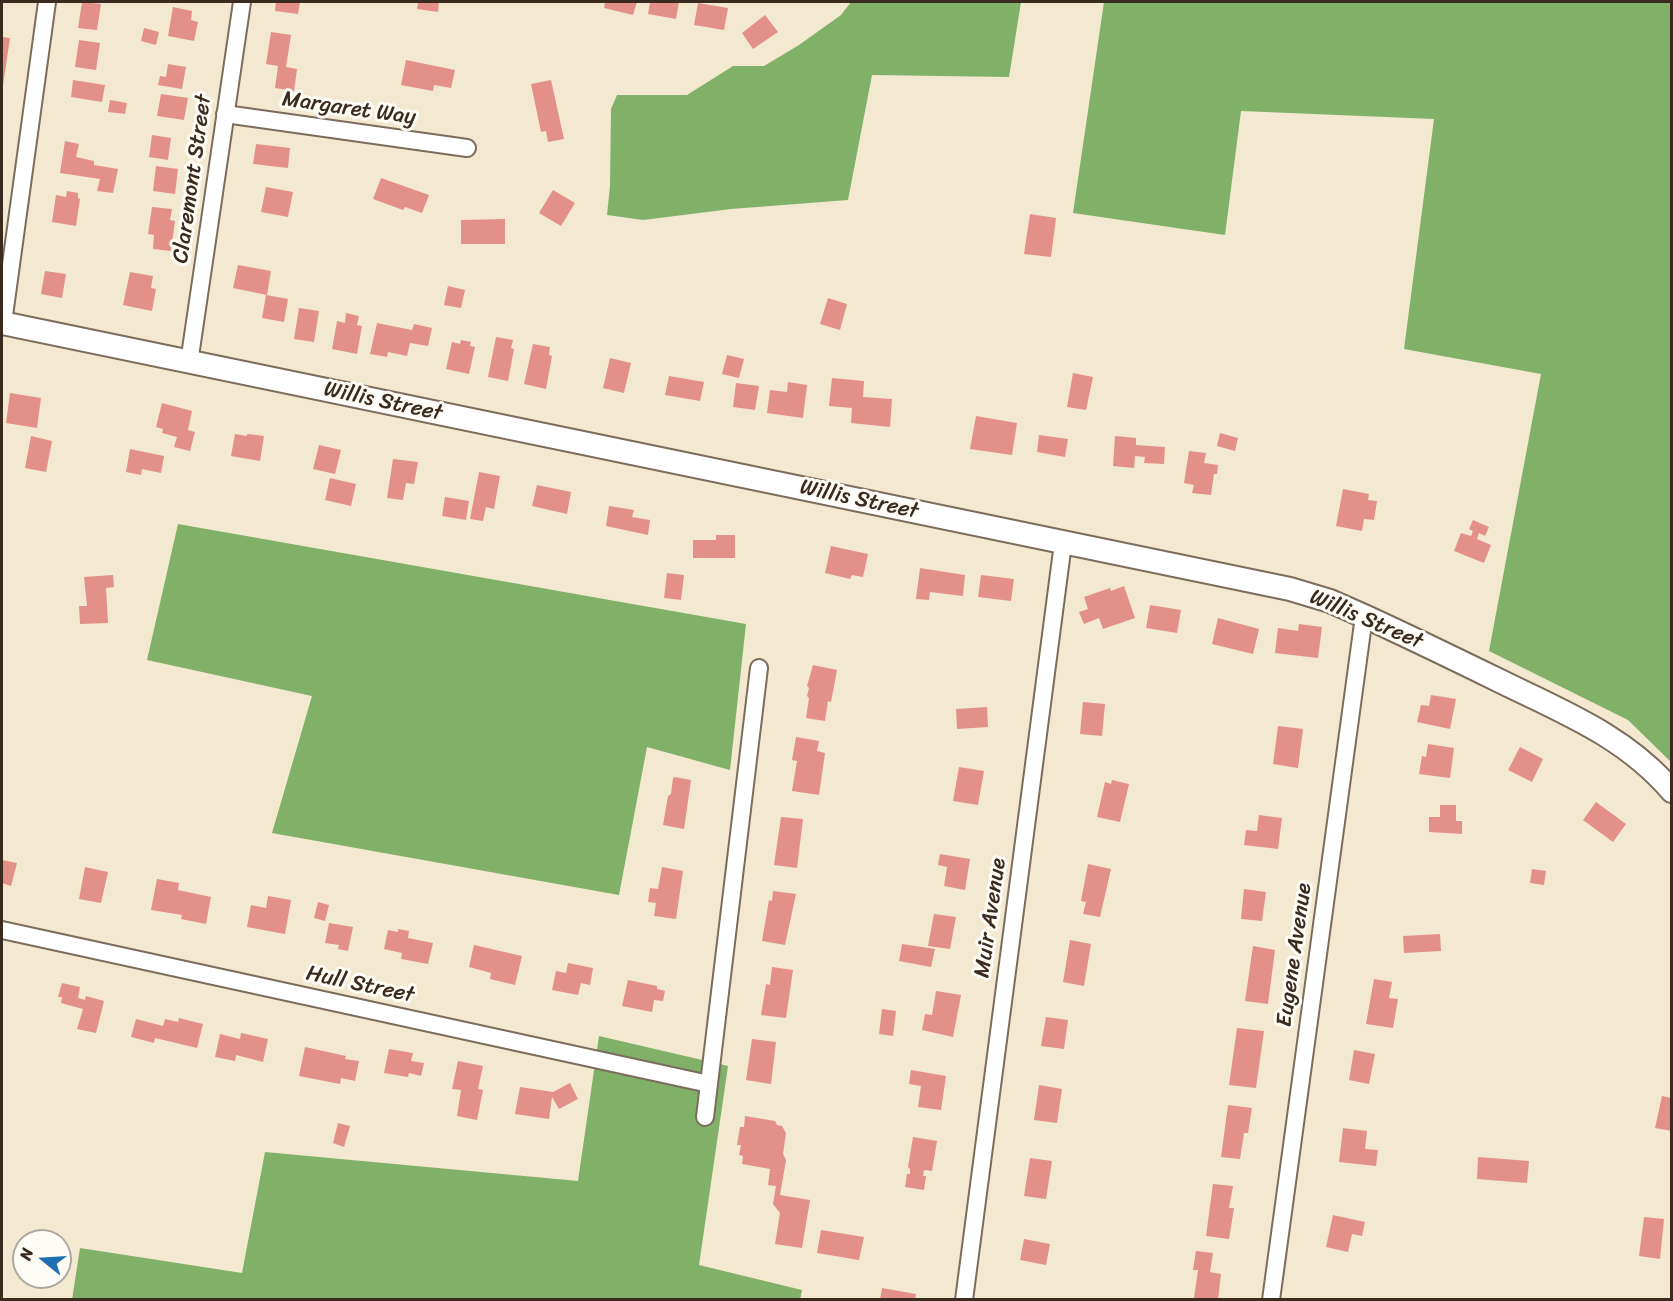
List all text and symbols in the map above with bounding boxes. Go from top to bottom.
street label: Margaret Way [281,87,417,131]
street label: Claremont Street [168,93,218,265]
street label: Willis Street [321,377,445,427]
street label: Willis Street [797,475,921,525]
street label: Willis Street [1305,584,1427,656]
street label: Muir Avenue [970,856,1012,980]
street label: Eugene Avenue [1272,881,1318,1029]
street label: Hull Street [304,961,416,1009]
north arrow [12,1229,72,1289]
text: N [11,1244,42,1264]

